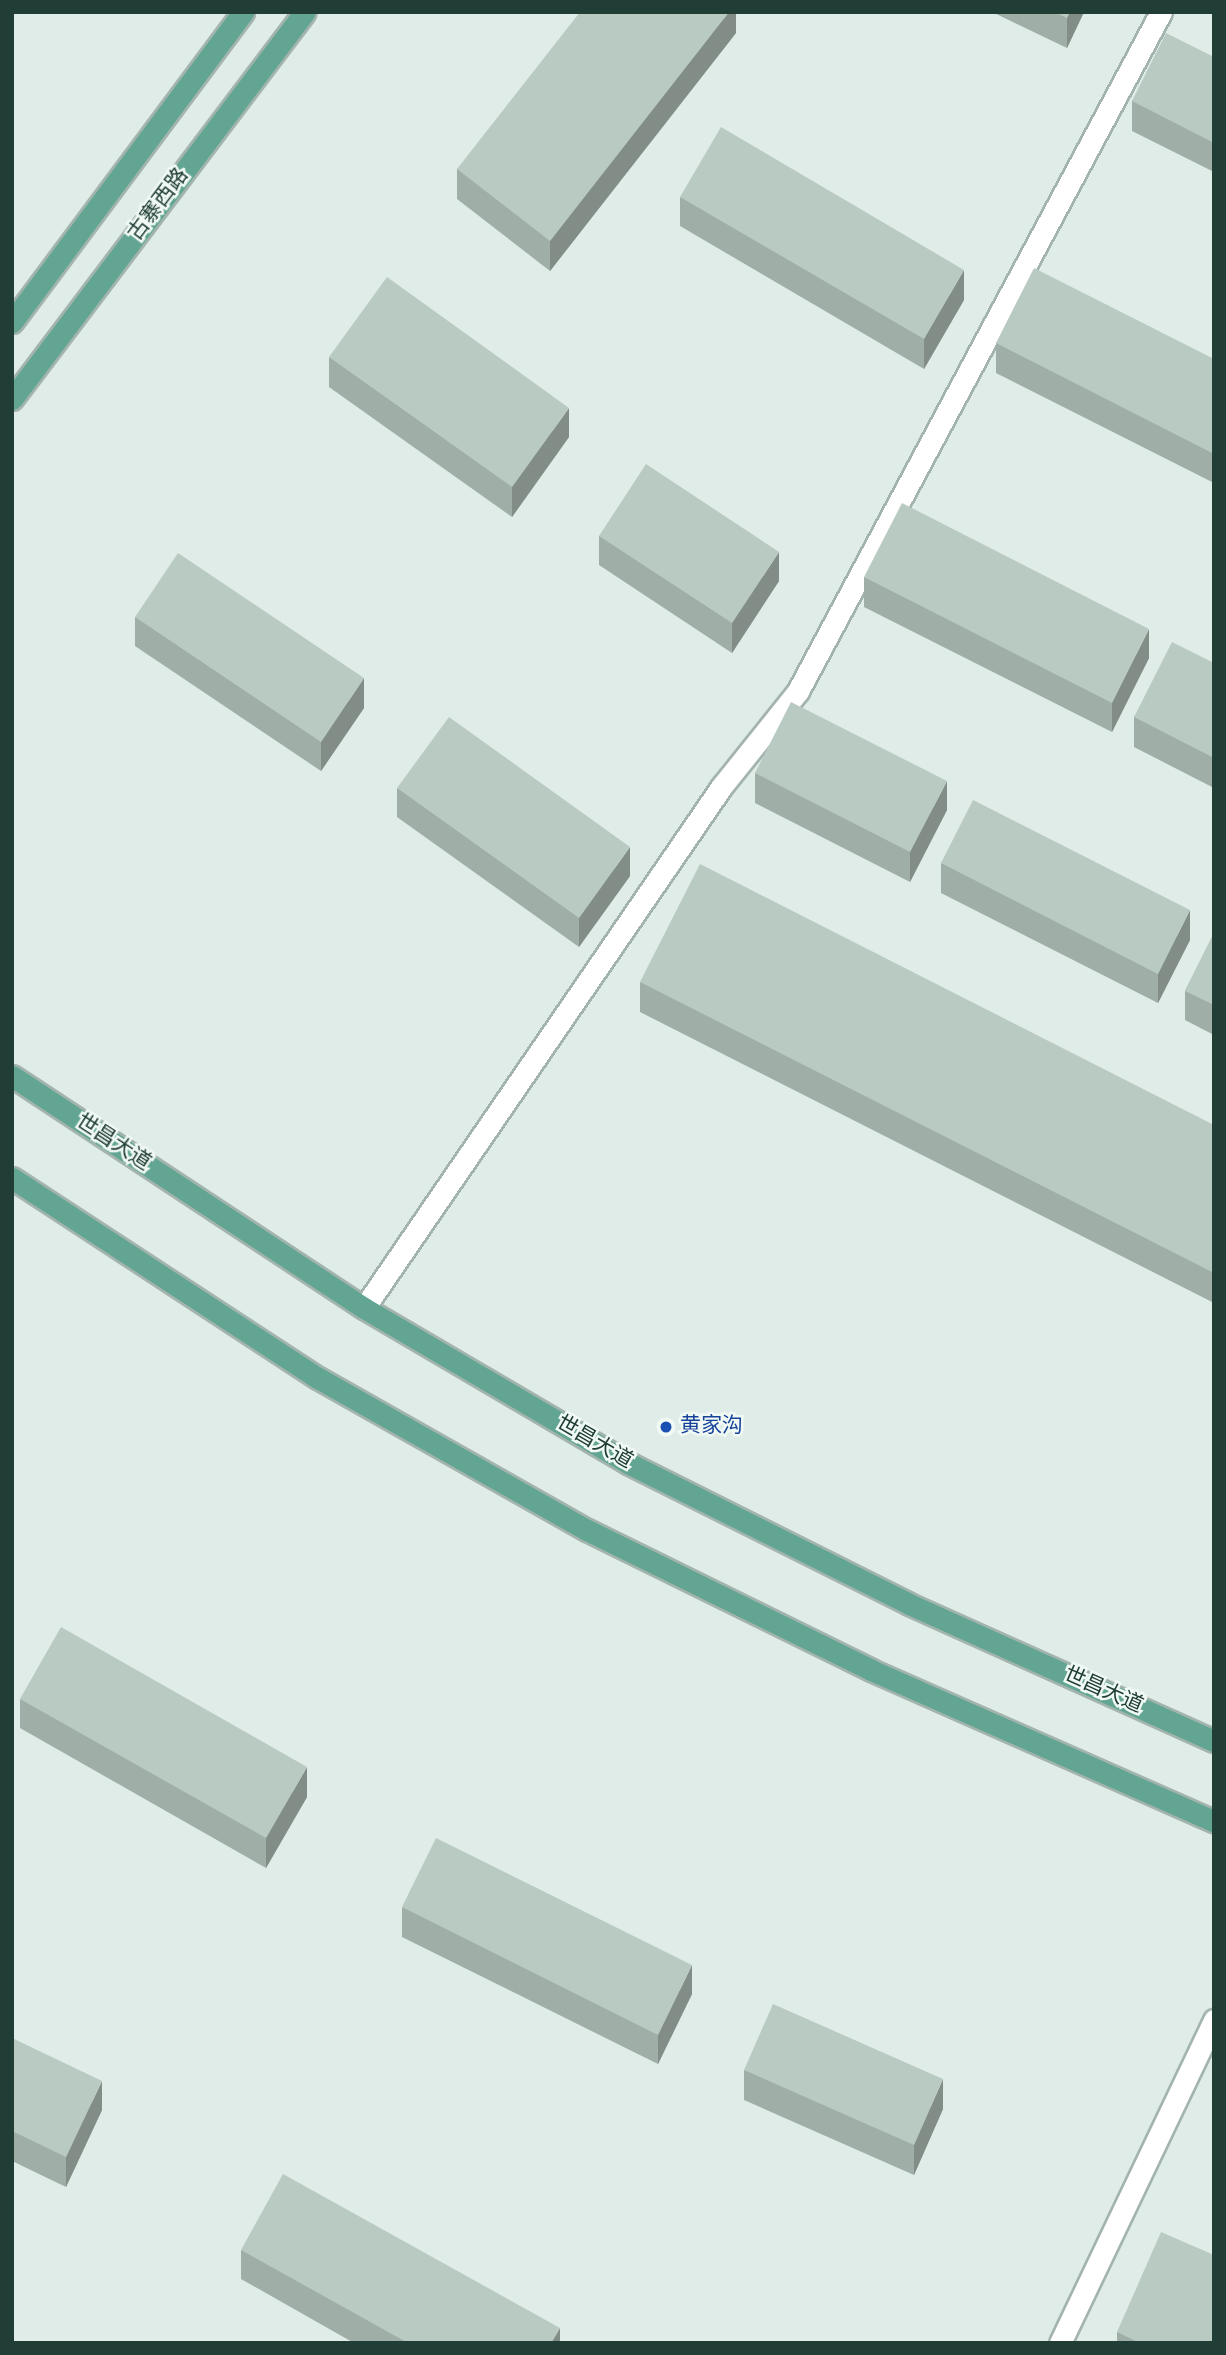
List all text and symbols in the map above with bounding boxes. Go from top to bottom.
street label: 古寨西路 [124,164,194,246]
street label: 世昌大道 [71,1110,155,1176]
street label: 世昌大道 [551,1411,637,1475]
place label: 黄家沟 [680,1414,743,1440]
marker: 黄家沟 [658,1419,674,1435]
street label: 世昌大道 [1060,1662,1146,1720]

